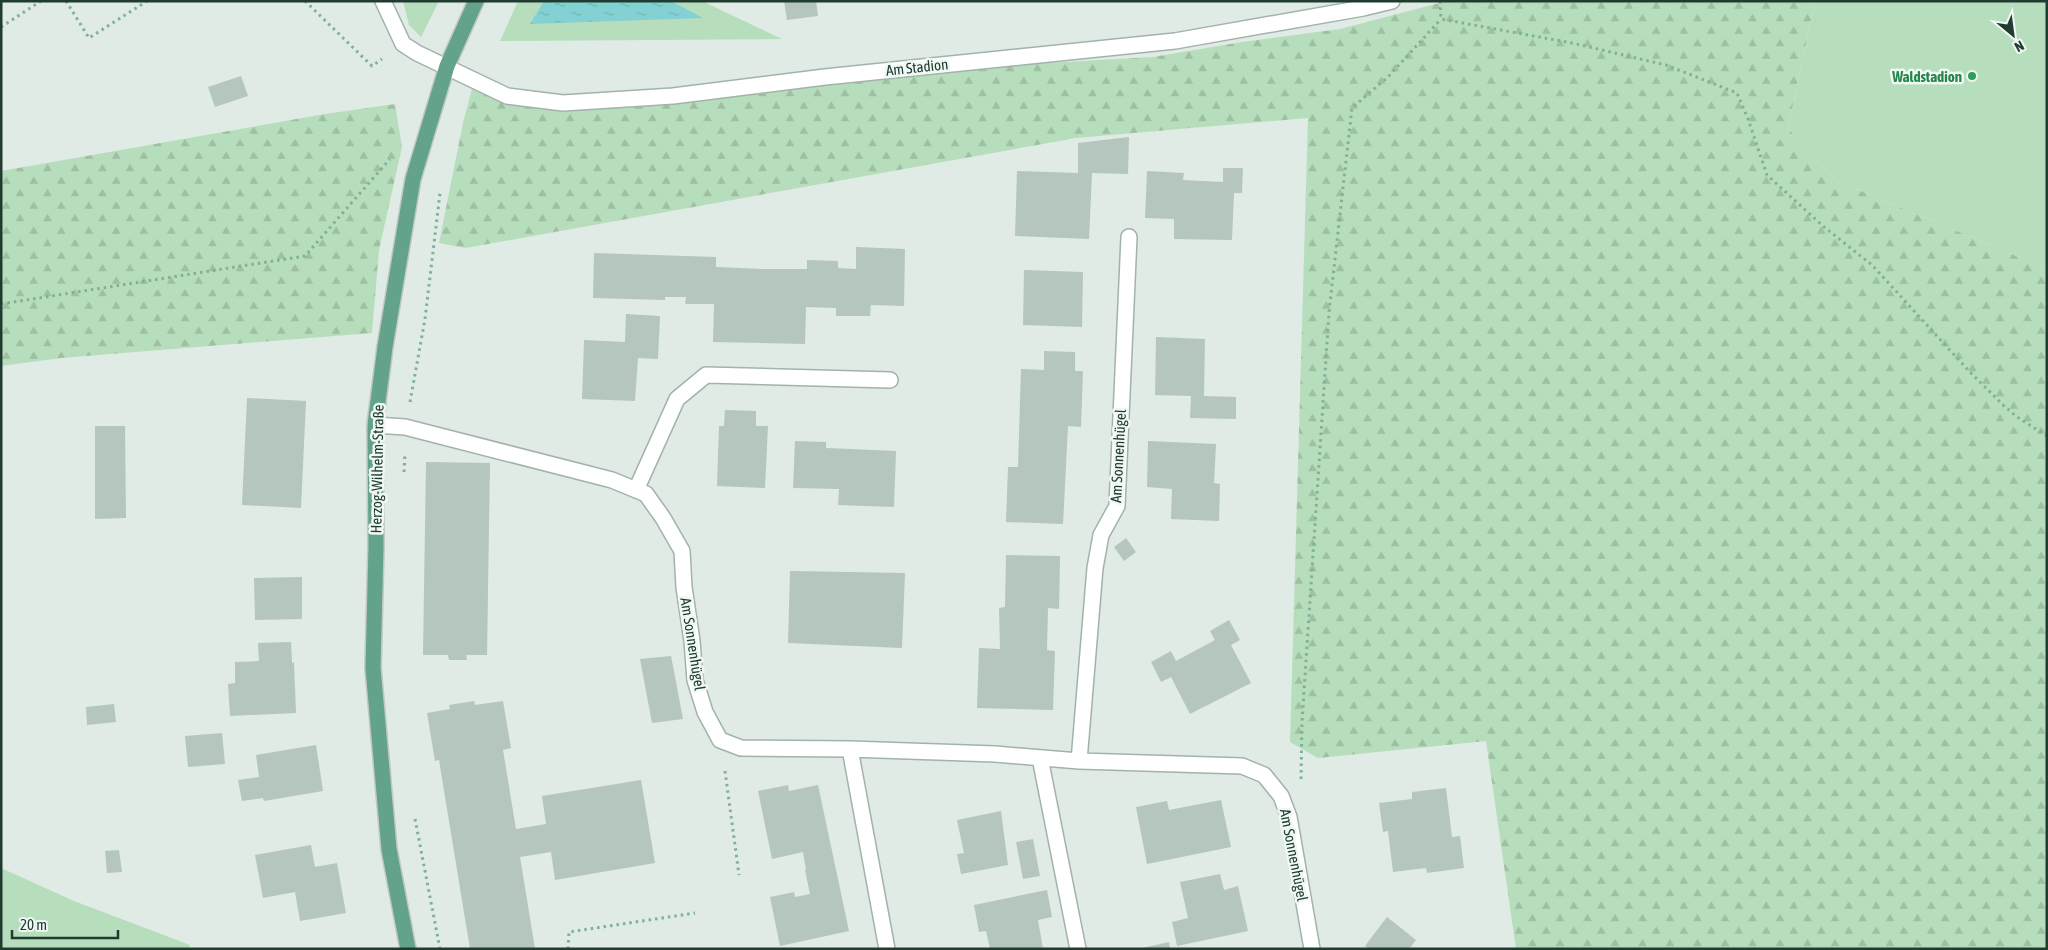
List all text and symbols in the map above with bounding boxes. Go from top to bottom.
north arrow [1988,10,2038,60]
text: N [2012,37,2027,55]
street label: Am Stadion [885,55,949,79]
place label: Waldstadion [1891,68,1962,85]
marker: Waldstadion [1966,70,1978,82]
street label: Herzog-Wilhelm-Straße [367,404,387,534]
street label: Am Sonnenhügel [1107,409,1129,503]
street label: Am Sonnenhügel [677,596,709,692]
street label: Am Sonnenhügel [1277,807,1311,903]
scale bar [12,908,119,940]
text: 20 m [20,916,47,933]

